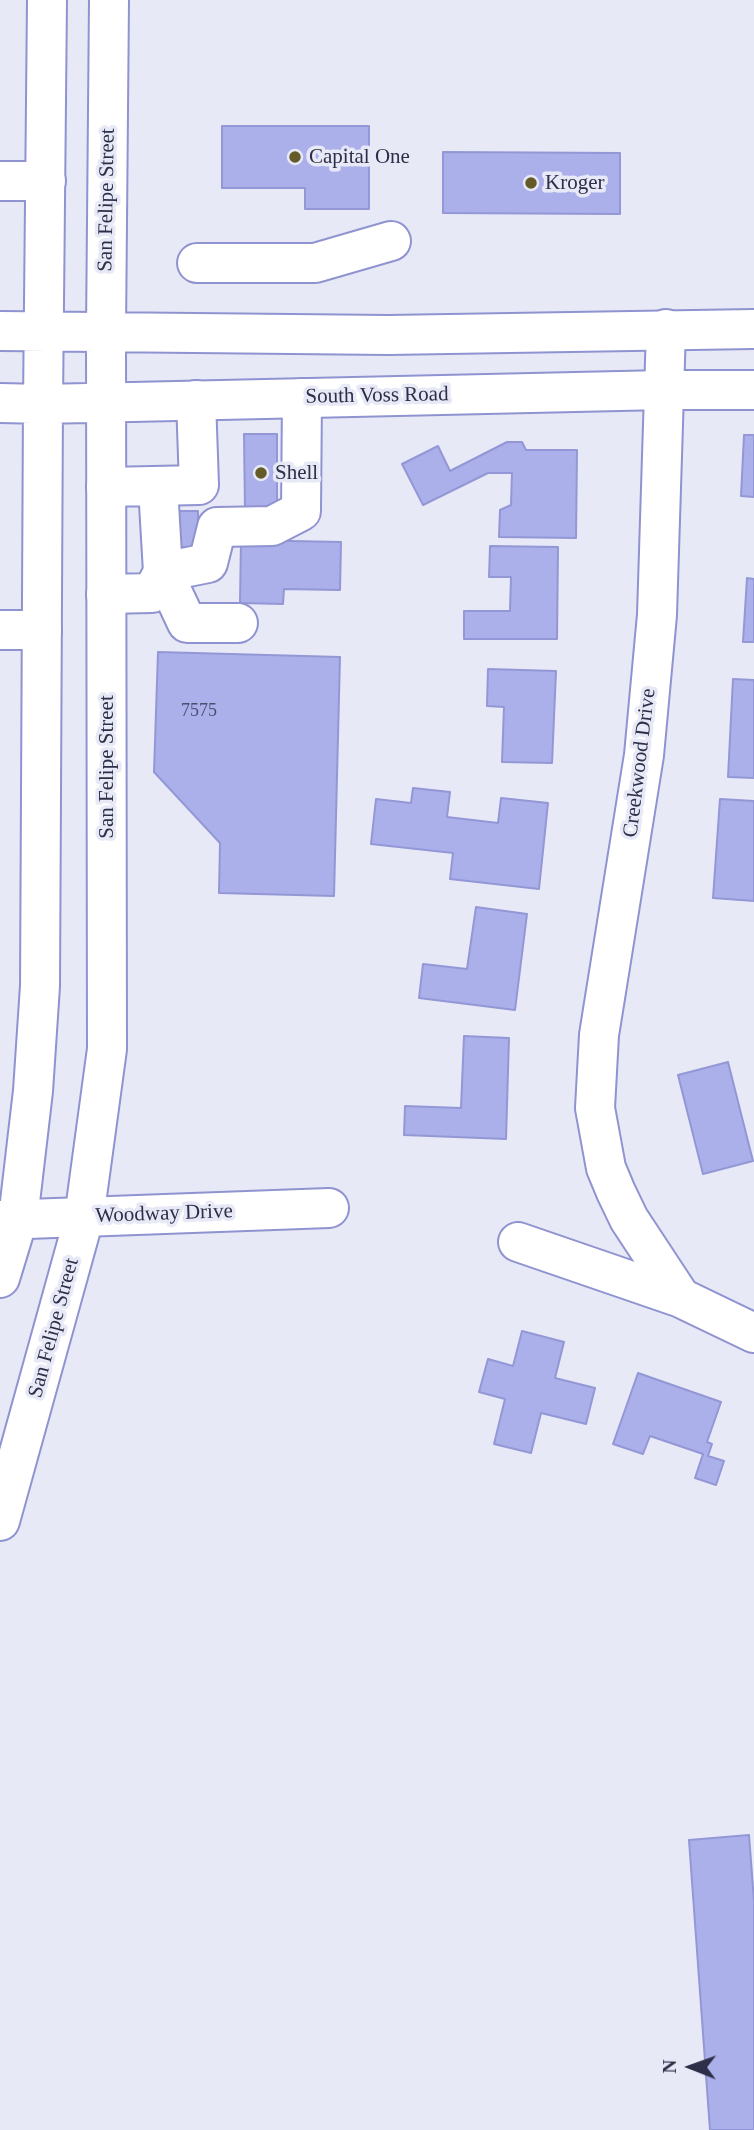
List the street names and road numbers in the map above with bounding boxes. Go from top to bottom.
street label: San Felipe Street [93,128,121,272]
street label: South Voss Road [305,382,449,410]
street label: Creekwood Drive [618,687,662,839]
street label: San Felipe Street [94,695,120,839]
street label: Woodway Drive [95,1199,233,1229]
street label: San Felipe Street [23,1255,85,1401]

